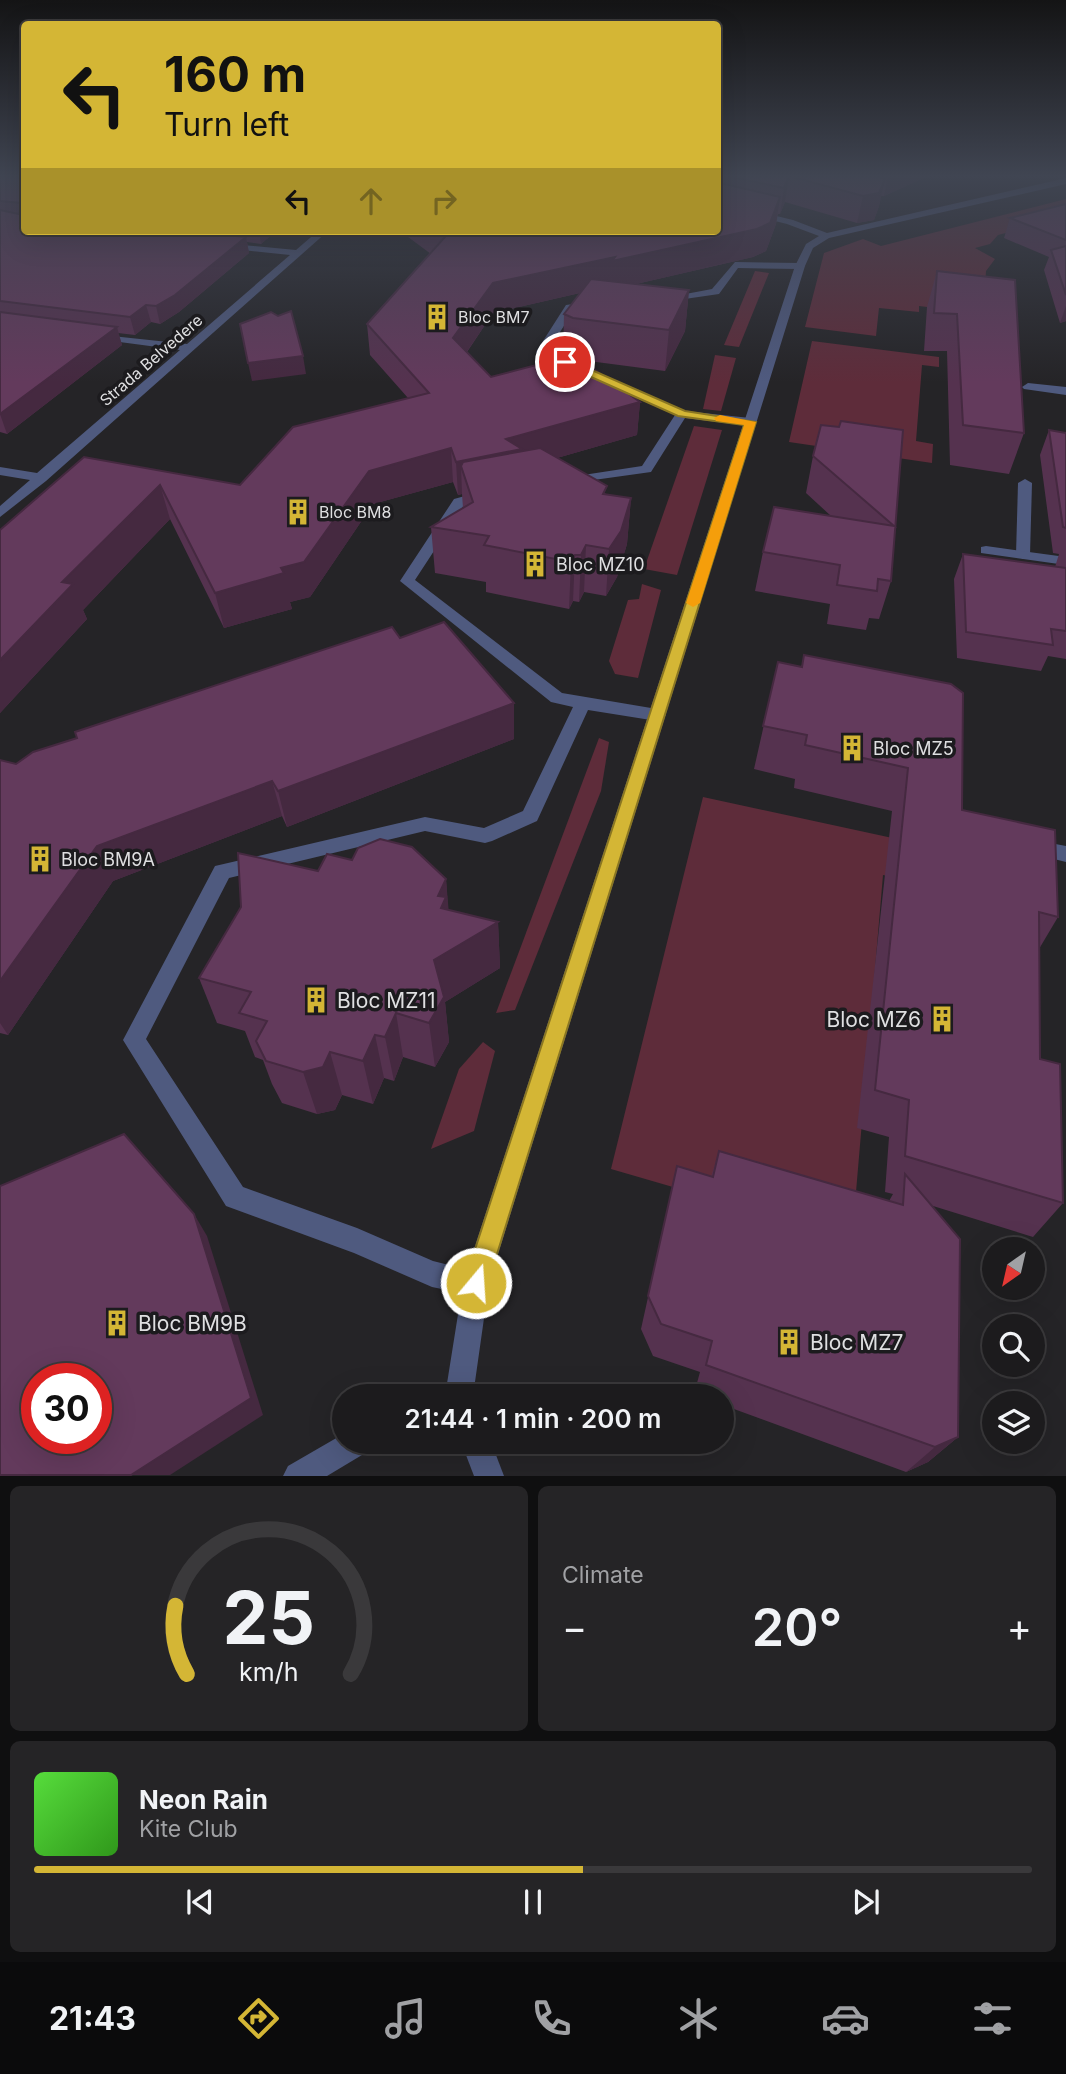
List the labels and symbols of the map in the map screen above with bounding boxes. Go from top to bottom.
building icon: Bloc BM7 [422,302,452,332]
place label: Bloc BM7 [458,307,530,327]
street label: Strada Belvedere [95,310,207,410]
pin [535,332,595,392]
building icon: Bloc BM8 [283,497,313,527]
place label: Bloc BM8 [319,502,391,522]
building icon: Bloc MZ10 [520,549,550,579]
place label: Bloc MZ10 [556,554,645,575]
building icon: Bloc MZ5 [837,733,867,763]
place label: Bloc MZ5 [873,738,954,759]
building icon: Bloc BM9A [25,844,55,874]
place label: Bloc BM9A [61,849,155,870]
building icon: Bloc MZ11 [301,985,331,1015]
place label: Bloc MZ11 [337,988,436,1013]
building icon: Bloc MZ6 [927,1004,957,1034]
place label: Bloc MZ6 [826,1007,921,1032]
north arrow [982,1237,1045,1300]
position arrow [439,1246,513,1320]
building icon: Bloc BM9B [102,1308,132,1338]
place label: Bloc BM9B [138,1311,247,1336]
building icon: Bloc MZ7 [774,1327,804,1357]
place label: Bloc MZ7 [810,1330,903,1355]
speed limit sign: 30 [21,1363,112,1454]

